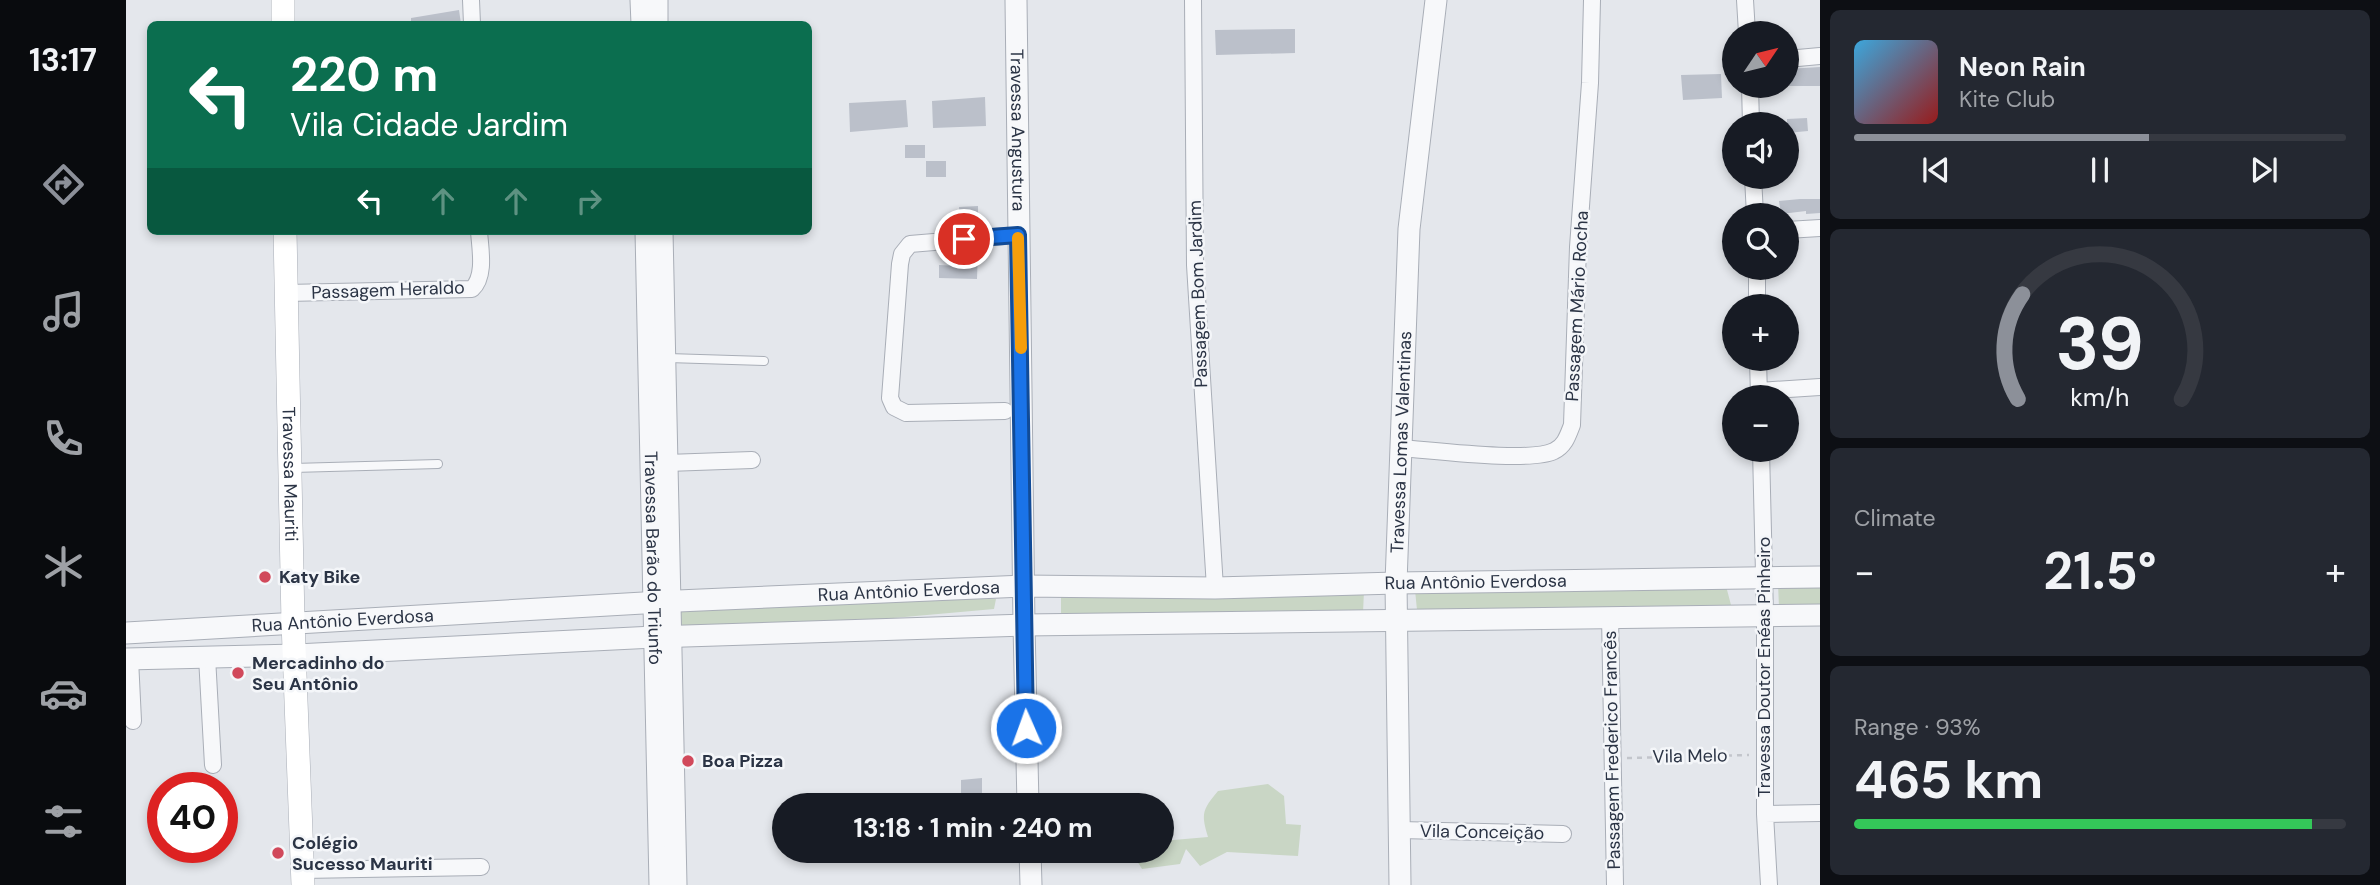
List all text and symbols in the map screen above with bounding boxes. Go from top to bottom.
north arrow [1722,21,1799,98]
map controls [1722,21,1799,462]
text: 13:17 [29,39,97,81]
text: 220 m [290,42,438,106]
icon: left [175,49,266,140]
street label: Travessa Angustura [1005,49,1031,211]
text: Neon Rain [1959,50,2086,84]
text: Kite Club [1959,84,2055,114]
text: Vila Cidade Jardim [290,104,568,146]
button: sound [1722,112,1799,189]
icon: previous [1917,151,1955,189]
icon: pause [2081,151,2119,189]
icon: next [2245,151,2283,189]
icon: directions [39,160,88,209]
icon: left [351,182,389,220]
icon: ahead [424,182,462,220]
icon: ahead [497,182,535,220]
icon: right [570,182,608,220]
street label: Passagem Bom Jardim [1183,200,1213,388]
button: search [1722,203,1799,280]
pin [934,209,994,269]
street label: Passagem Mário Rocha [1560,210,1594,402]
icon: arrive [945,220,983,258]
street label: Passagem Heraldo [311,275,465,305]
icon: music [39,287,88,336]
button: + [1722,294,1799,371]
text: 39 [2056,298,2144,393]
street label: Travessa Lomas Valentinas [1385,330,1417,554]
text: km/h [2070,381,2130,414]
button: − [1722,385,1799,462]
street label: Travessa Mauriti [277,406,303,542]
icon: phone [39,414,88,463]
street label: Travessa Barão do Triunfo [639,451,667,665]
text: Climate [1854,503,1936,533]
street label: Travessa Doutor Enéas Pinheiro [1752,537,1776,797]
text: 21.5° [2043,537,2157,605]
icon: climate [39,542,88,591]
text: − [1854,547,1875,597]
text: + [2325,547,2346,597]
place label: Katy Bike [279,565,361,589]
marker: Katy Bike [257,569,273,585]
street label: Rua Antônio Everdosa [1384,569,1567,595]
street label: Rua Antônio Everdosa [817,575,1000,607]
street label: Rua Antônio Everdosa [251,603,434,638]
street label: Passagem Frederico Francês [1598,630,1626,870]
place label: Mercadinho do Seu Antônio [252,651,384,696]
marker: Mercadinho do Seu Antônio [230,665,246,681]
icon: car [39,669,88,718]
position arrow [989,691,1063,765]
text: Range · 93% [1854,712,1981,742]
street label: Vila Melo [1652,743,1728,769]
text: 465 km [1854,746,2043,814]
place label: Boa Pizza [702,749,783,773]
marker: Boa Pizza [680,753,696,769]
speed limit sign: 40 [147,772,238,863]
icon: filters [39,797,88,846]
text: 13:18 · 1 min · 240 m [853,811,1093,845]
street label: Vila Conceição [1420,819,1544,845]
place label: Colégio Sucesso Mauriti [292,831,433,876]
marker: Colégio Sucesso Mauriti [270,845,286,861]

